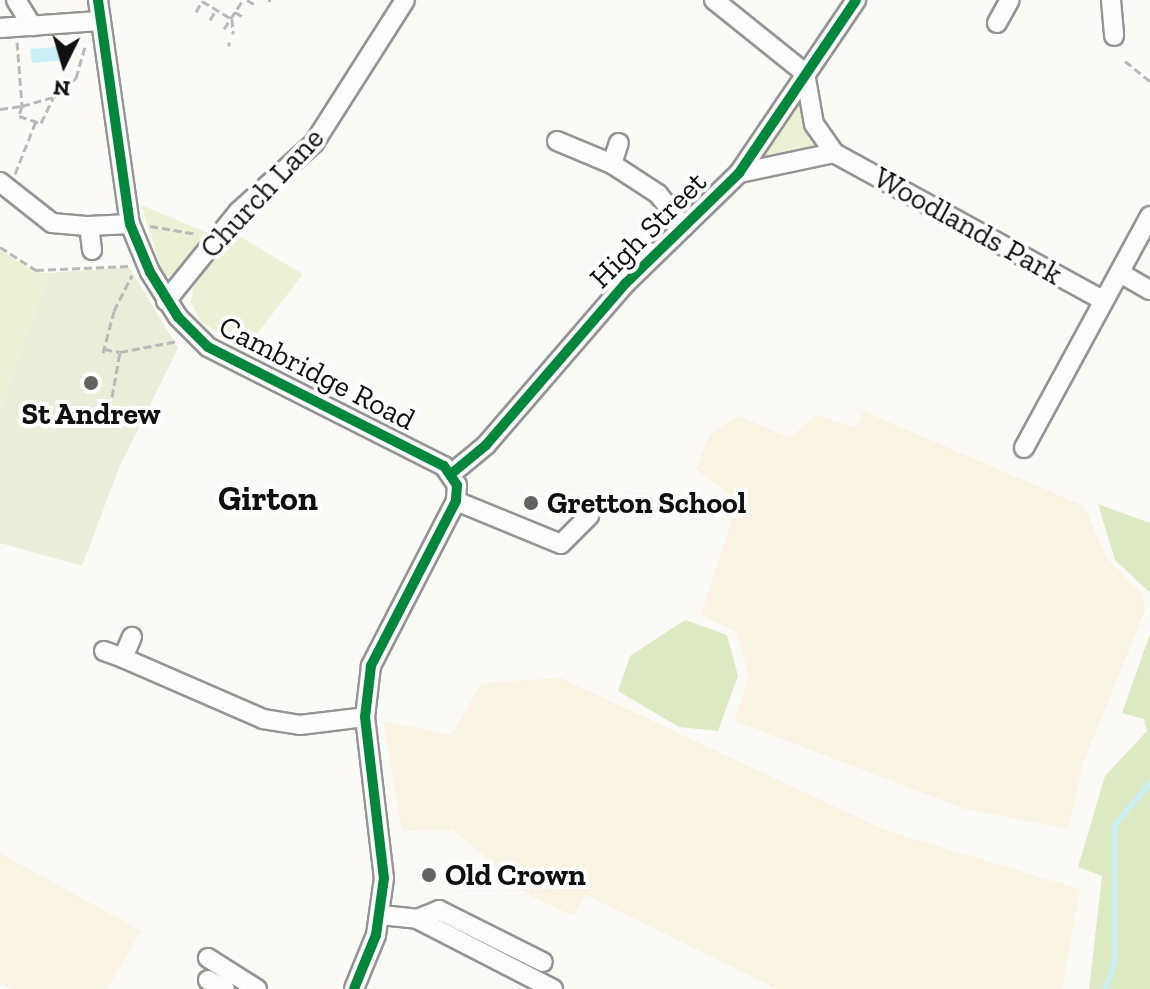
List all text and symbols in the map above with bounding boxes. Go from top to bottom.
north arrow [24,24,104,104]
text: N [52,74,71,103]
street label: Church Lane [192,120,332,266]
street label: Woodlands Park [868,159,1068,293]
street label: High Street [582,164,714,296]
street label: Cambridge Road [213,308,421,438]
marker: St Andrew [82,374,100,392]
place label: St Andrew [21,396,161,432]
district label: Girton [218,479,318,519]
place label: Gretton School [547,485,746,521]
marker: Gretton School [522,494,540,512]
place label: Old Crown [445,857,586,893]
marker: Old Crown [420,866,438,884]

